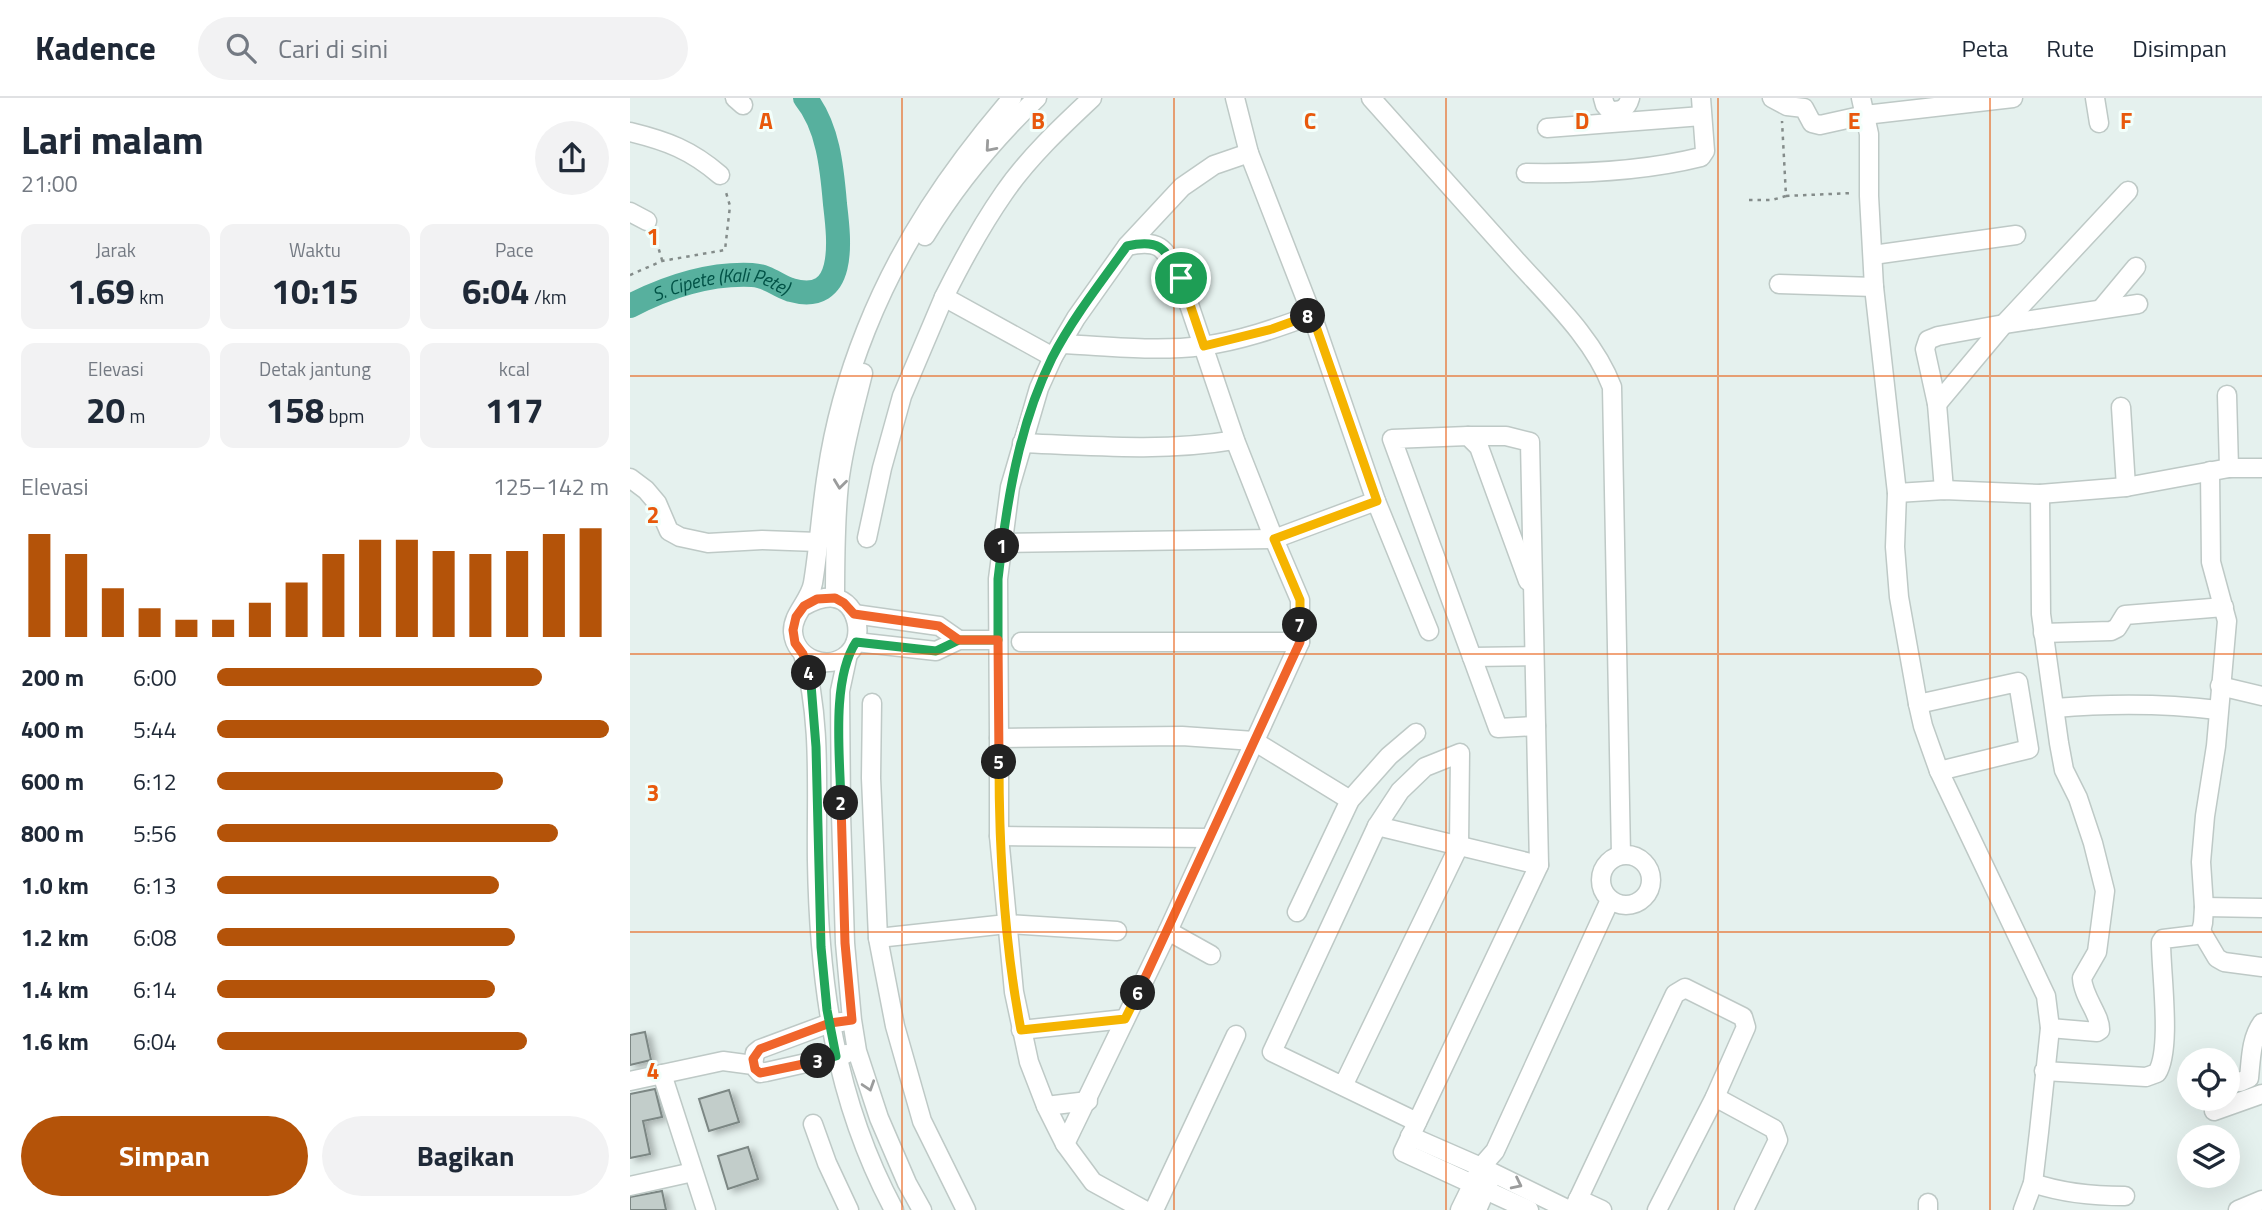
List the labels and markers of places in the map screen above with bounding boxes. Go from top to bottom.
pin [1151,248,1211,308]
pin: 8 [1290,298,1326,333]
pin: 1 [984,528,1020,564]
pin: 7 [1282,608,1318,642]
pin: 4 [792,656,826,690]
pin: 5 [982,744,1016,780]
pin: 2 [824,786,858,820]
pin: 6 [1120,976,1156,1010]
pin: 3 [800,1044,836,1079]

